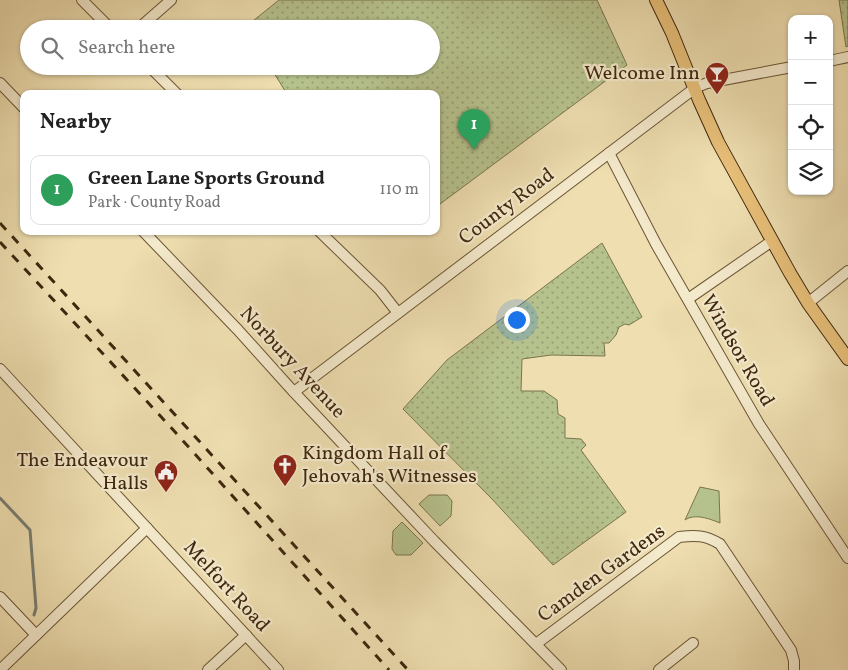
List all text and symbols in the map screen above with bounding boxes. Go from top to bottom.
map controls [788,15,833,195]
button: + [788,15,833,60]
search box [20,20,440,75]
icon: search [38,34,66,62]
text: Search here [78,35,175,61]
place label: Welcome Inn [584,60,700,88]
button: − [788,60,833,105]
bar icon: Welcome Inn [704,61,730,95]
button: locate [788,105,833,150]
text: Nearby [40,108,111,137]
pin: 1 [458,109,490,150]
button: layers [788,150,833,195]
street label: County Road [453,162,561,252]
text: Green Lane Sports Ground [88,166,325,192]
text: 1 [54,179,60,201]
text: 110 m [380,179,419,201]
text: Park · County Road [88,192,221,214]
street label: Windsor Road [694,290,780,412]
street label: Norbury Avenue [233,301,351,425]
your location [504,307,530,333]
place label: Kingdom Hall of Jehovah's Witnesses [302,440,477,491]
place label: The Endeavour Halls [17,447,148,498]
church icon: Kingdom Hall of Jehovah's Witnesses [272,453,298,487]
public building icon: The Endeavour Halls [153,459,179,493]
street label: Camden Gardens [532,518,672,630]
street label: Melfort Road [176,535,276,639]

